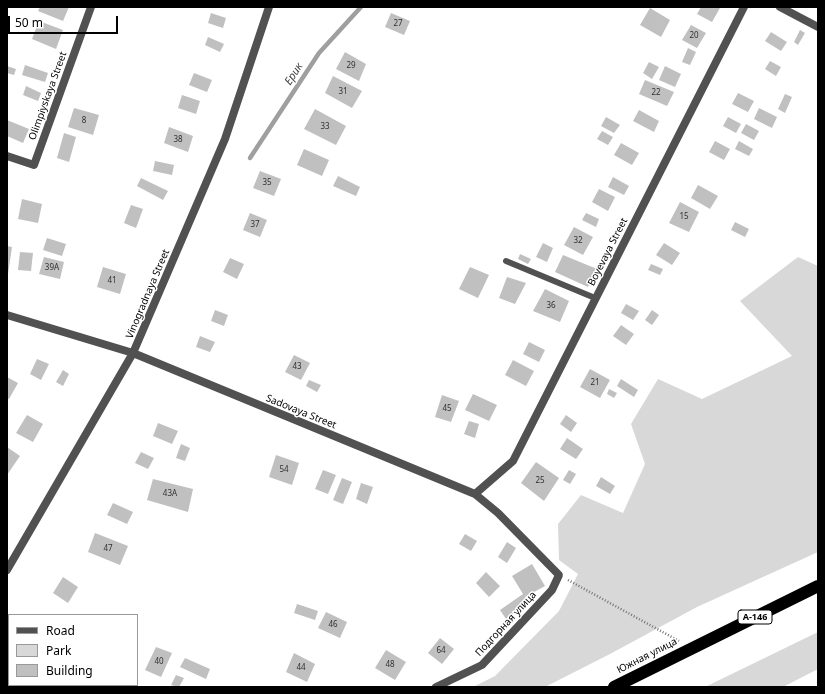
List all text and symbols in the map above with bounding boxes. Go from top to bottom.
scale bar [10,8,120,34]
text: 50 m [15,14,43,31]
house number: 27 [393,19,403,29]
house number: 20 [689,31,699,41]
street label: Olimpiyskaya Street [26,50,70,142]
water label: Ерик [282,60,306,88]
house number: 29 [346,61,356,71]
house number: 31 [338,87,348,97]
house number: 22 [651,88,661,98]
house number: 8 [82,116,86,126]
house number: 33 [320,122,330,132]
house number: 38 [173,135,183,145]
house number: 35 [262,178,272,188]
house number: 15 [679,212,689,222]
street label: Boyevaya Street [586,216,630,288]
house number: 37 [250,220,260,230]
house number: 32 [573,236,583,246]
street label: Vinogradnaya Street [124,248,172,340]
house number: 39А [45,263,59,273]
house number: 41 [107,276,117,286]
house number: 36 [546,301,556,311]
house number: 43 [292,362,302,372]
house number: 21 [590,378,600,388]
street label: Sadovaya Street [264,392,338,432]
house number: 45 [442,404,452,414]
house number: 54 [279,465,289,475]
house number: 25 [535,476,545,486]
house number: 43А [163,489,177,499]
house number: 47 [103,544,113,554]
street label: Подгорная улица [473,589,539,659]
road number: А-146 [738,610,772,624]
legend [8,614,138,686]
house number: 46 [328,620,338,630]
text: Road [46,622,75,639]
street label: Южная улица [615,636,679,676]
text: Park [46,642,71,659]
house number: 64 [436,646,446,656]
house number: 40 [154,657,164,667]
house number: 48 [385,660,395,670]
text: Building [46,662,93,679]
house number: 44 [296,663,306,673]

